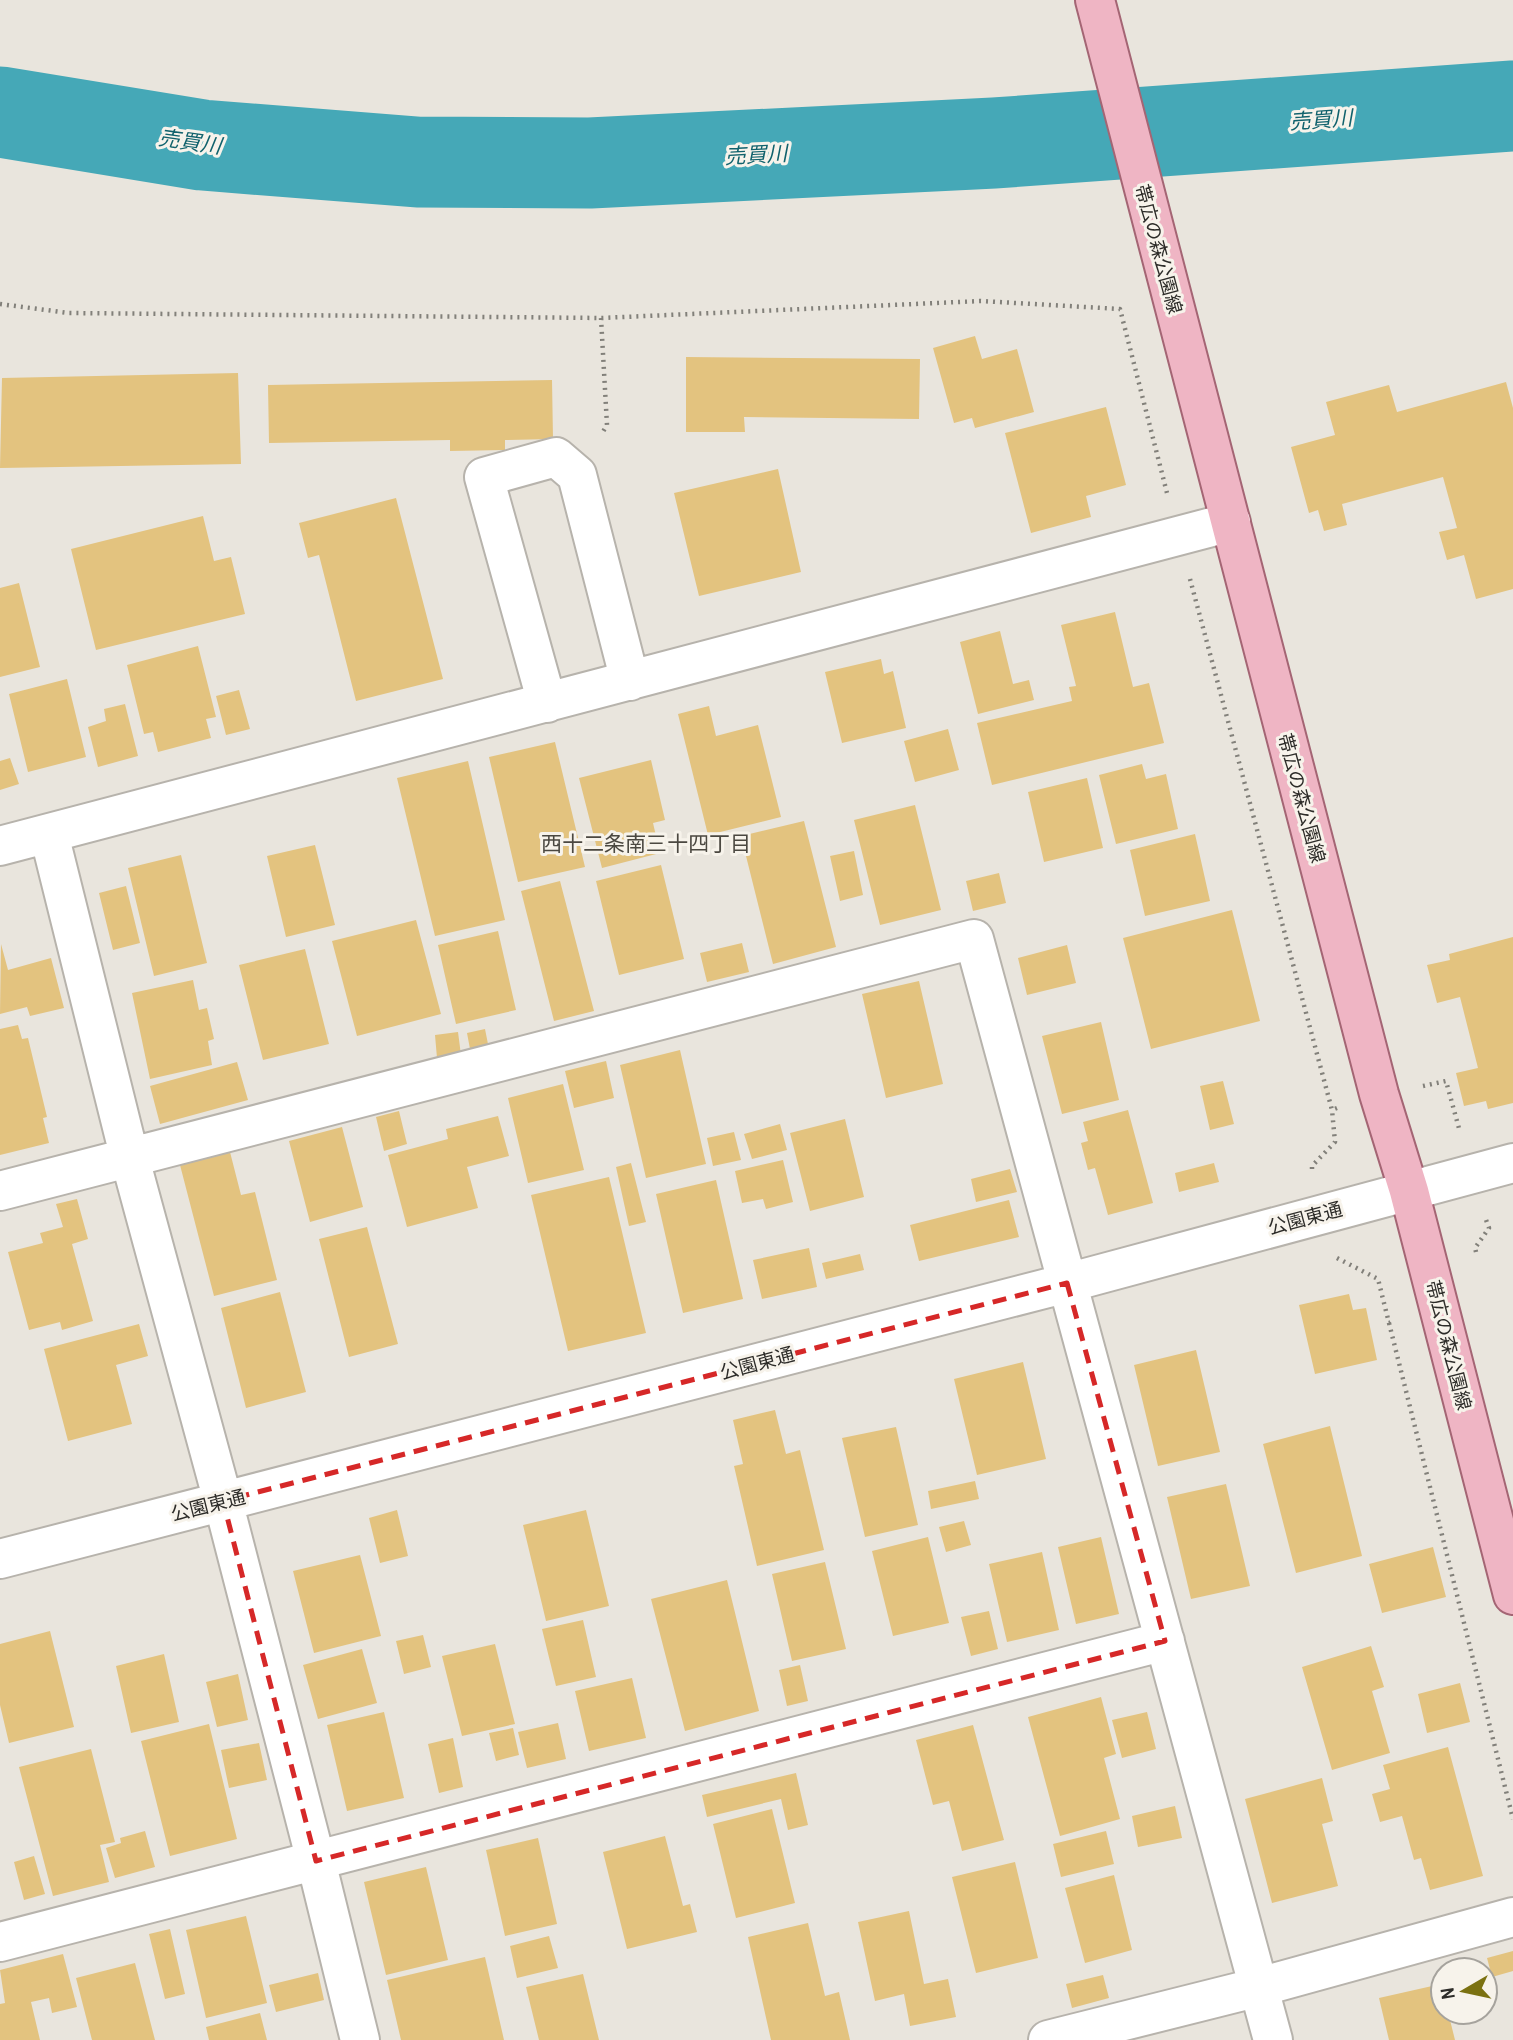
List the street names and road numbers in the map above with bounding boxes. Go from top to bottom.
street label: 帯広の森公園線 [1129,181,1189,317]
street label: 帯広の森公園線 [1272,730,1332,866]
street label: 公園東通 [1265,1196,1345,1240]
street label: 帯広の森公園線 [1420,1277,1478,1413]
street label: 公園東通 [717,1341,797,1385]
street label: 公園東通 [168,1483,248,1527]

